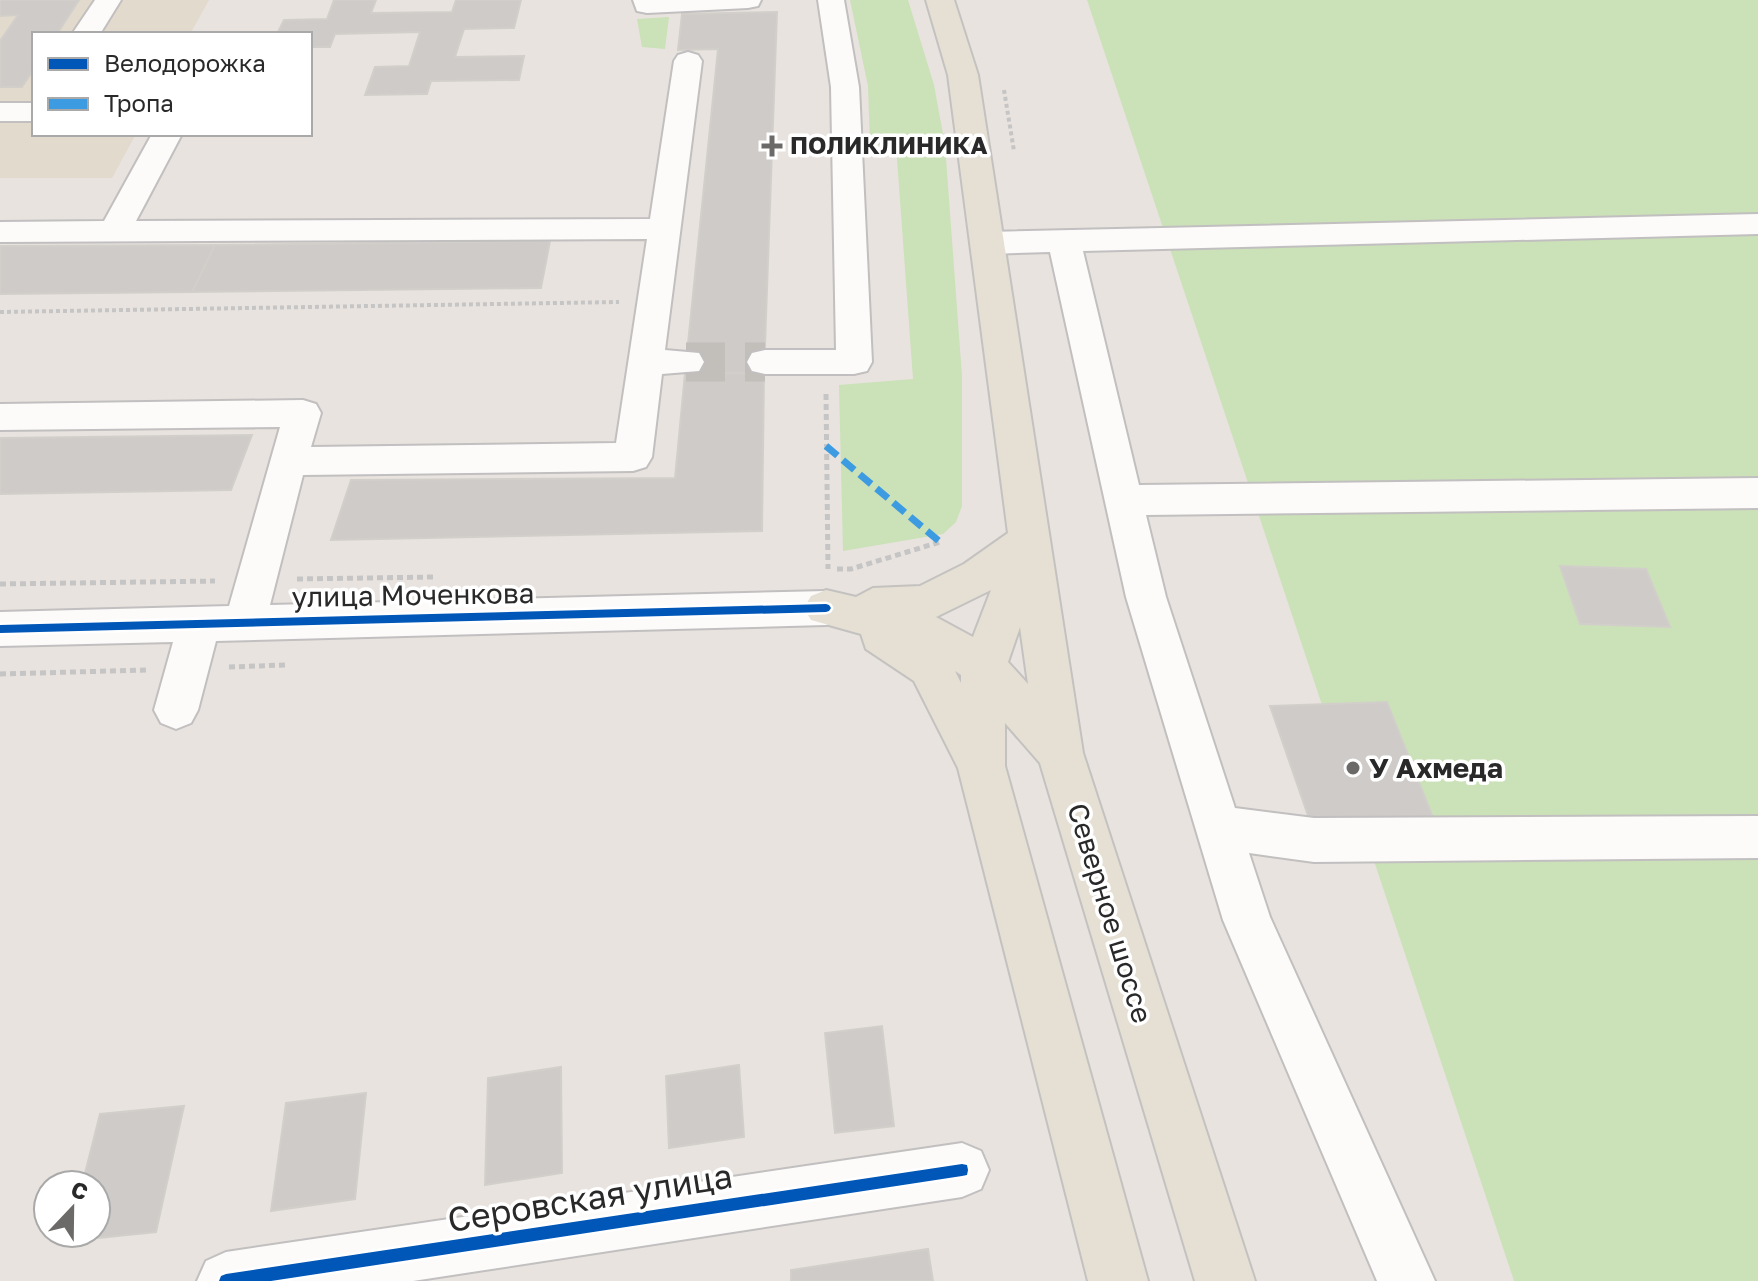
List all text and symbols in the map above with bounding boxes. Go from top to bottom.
legend [32,32,312,136]
text: Велодорожка [104,48,266,77]
text: Тропа [104,88,174,117]
place label: ПОЛИКЛИНИКА [790,130,987,159]
marker: ПОЛИКЛИНИКА [761,135,783,157]
street label: улица Моченкова [291,576,535,613]
place label: У Ахмеда [1369,751,1503,784]
marker: У Ахмеда [1344,759,1362,777]
street label: Северное шоссе [1061,799,1160,1027]
street label: Серовская улица [445,1155,735,1239]
north arrow [32,1169,112,1249]
text: С [67,1175,92,1205]

